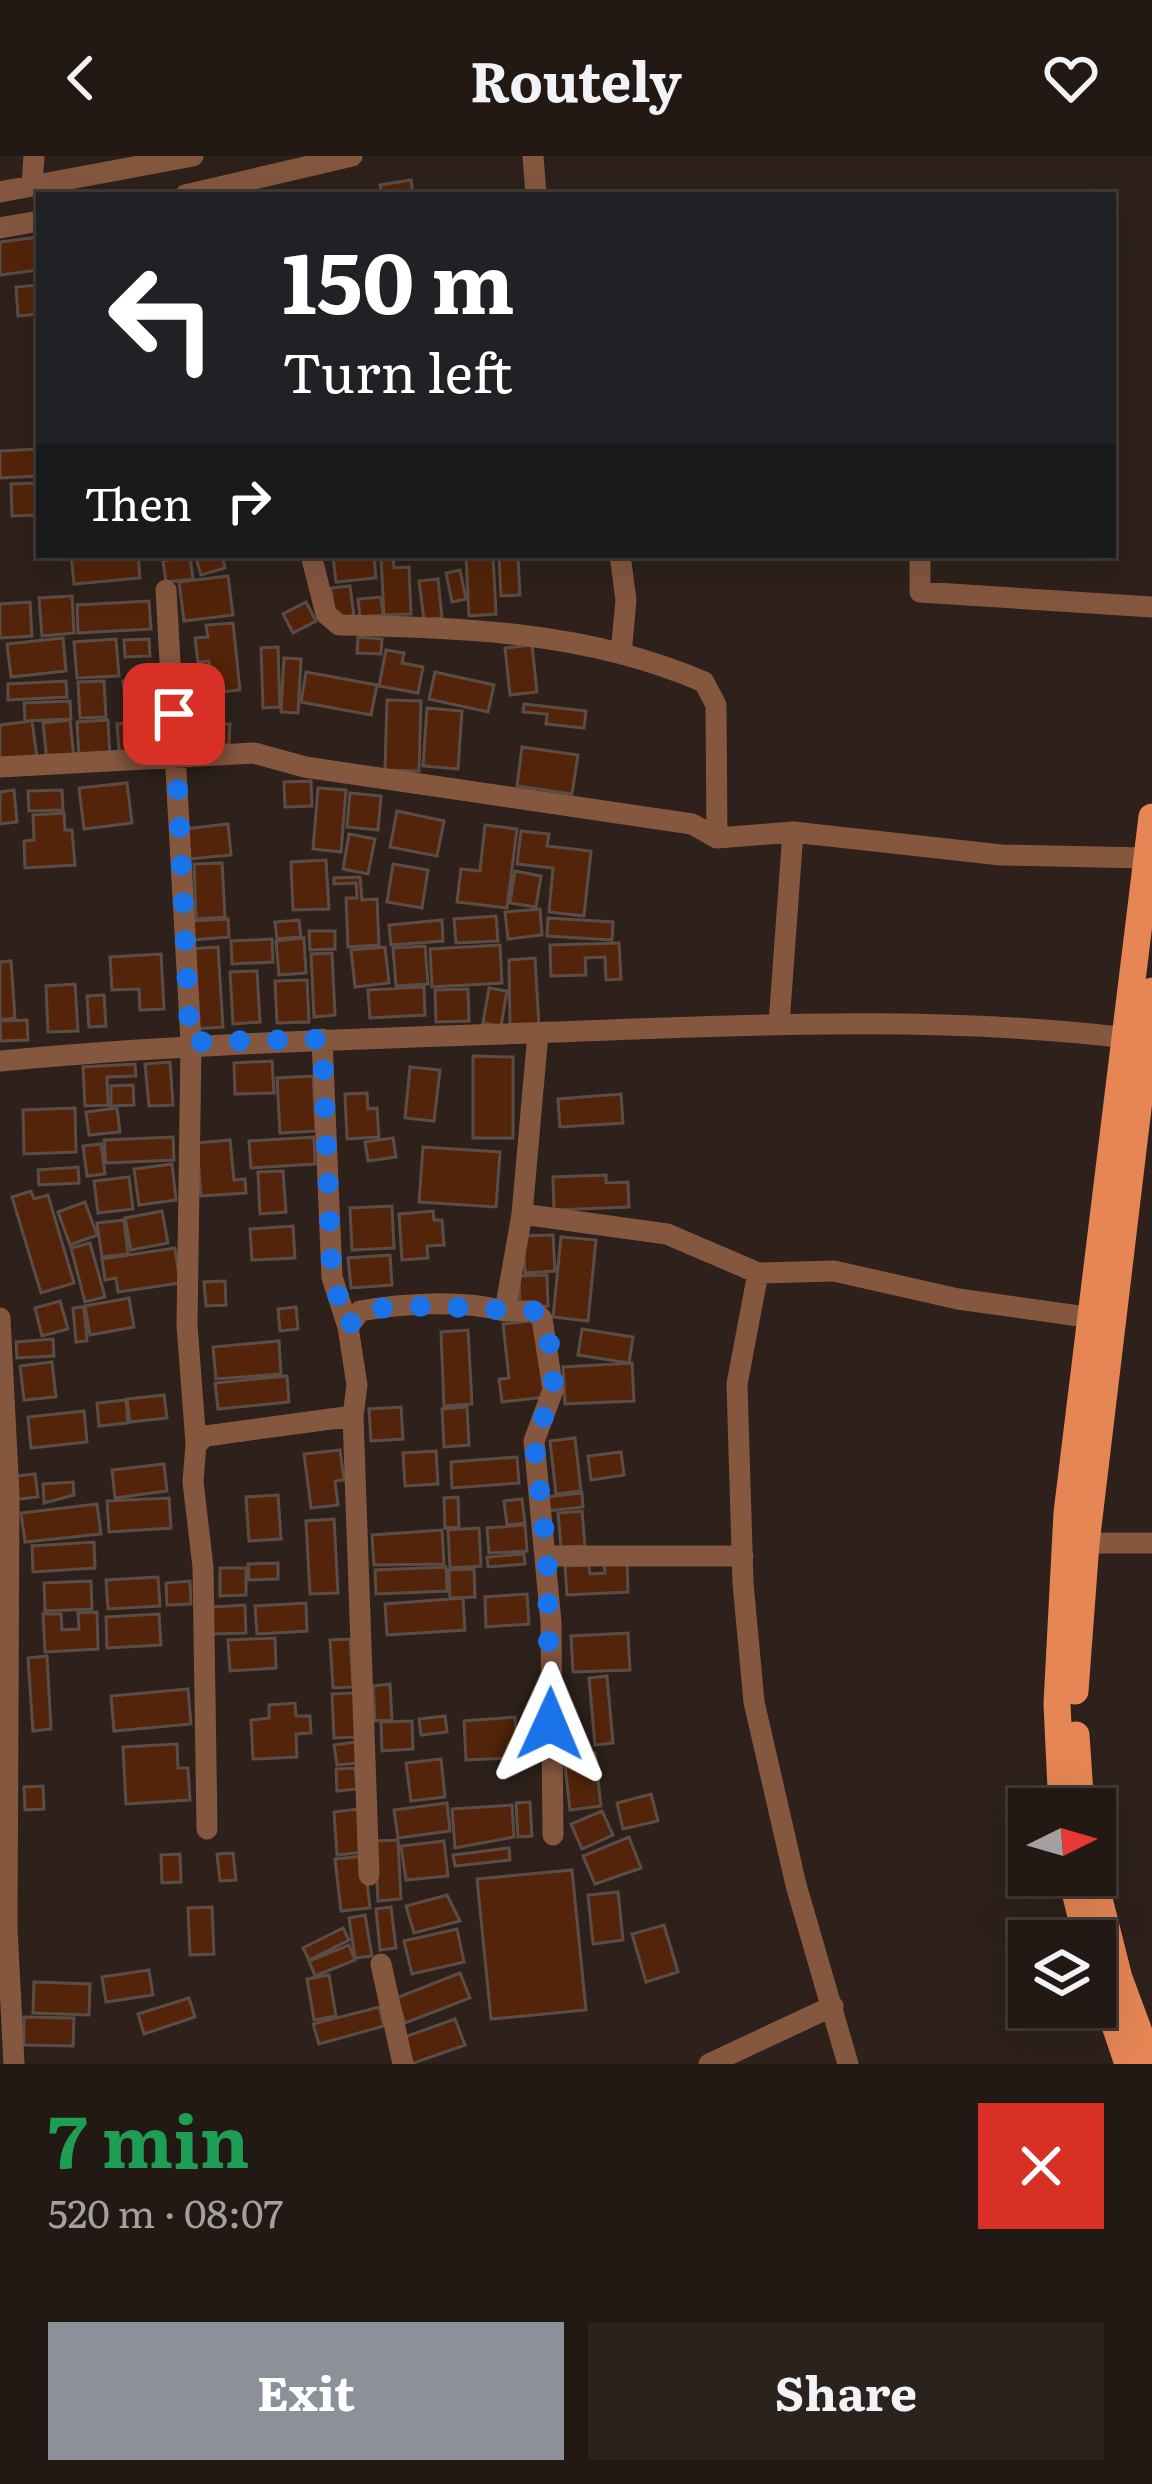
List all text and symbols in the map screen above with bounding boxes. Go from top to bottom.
text: Routely [470,38,682,119]
icon: back [48,45,114,111]
icon: heart [1038,45,1104,111]
text: 150 m [282,215,515,340]
icon: left [84,240,240,396]
text: Turn left [282,329,513,410]
text: Then [84,468,192,535]
icon: right [216,468,282,534]
pin [123,663,225,765]
icon: arrive [141,681,207,747]
position arrow [487,1661,613,1787]
north arrow [1008,1788,1116,1896]
map controls [1008,1788,1116,2028]
button: layers [1008,1920,1116,2028]
text: 7 min [48,2083,250,2190]
button: close [978,2103,1104,2229]
text: 520 m · 08:07 [48,2182,283,2240]
button: Exit [48,2322,564,2460]
button: Share [588,2322,1104,2460]

